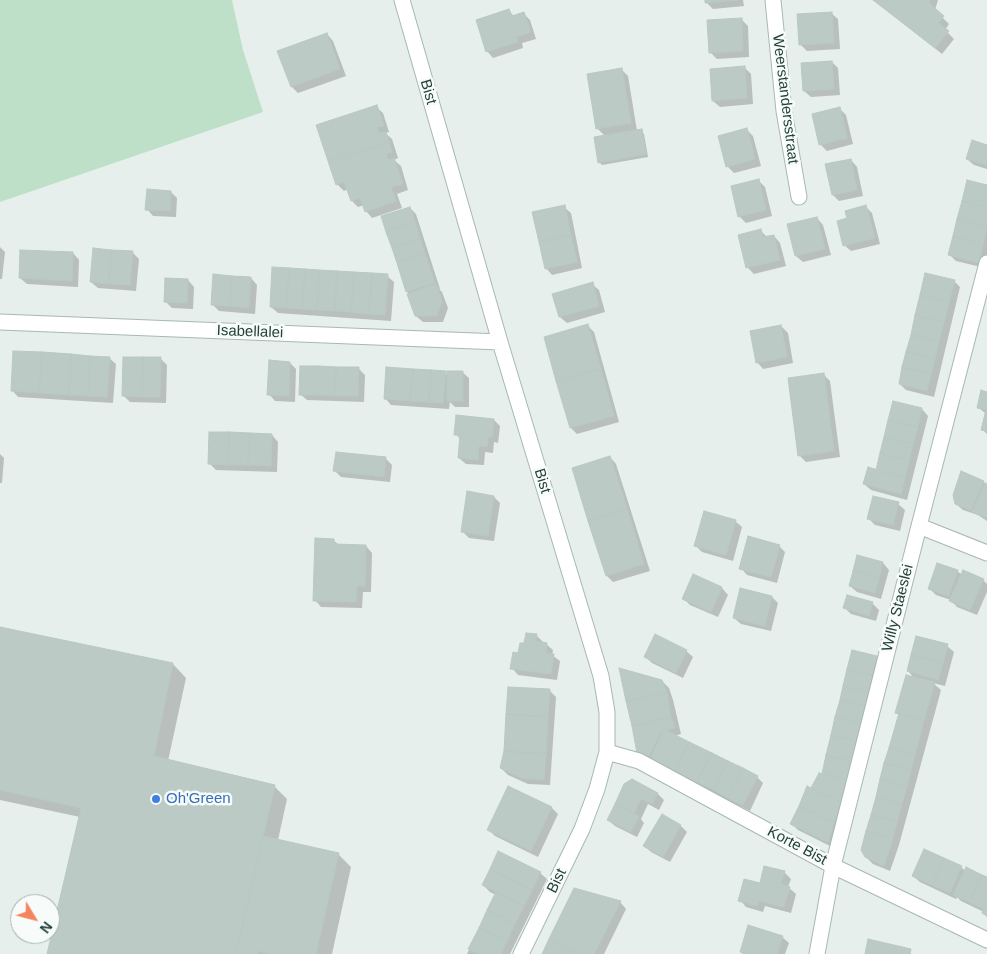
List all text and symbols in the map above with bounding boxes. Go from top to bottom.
street label: Weerstandersstraat [768,33,802,165]
street label: Bist [416,78,440,106]
street label: Isabellalei [216,322,284,342]
street label: Bist [530,466,554,496]
street label: Willy Staeslei [878,563,918,653]
place label: Oh'Green [166,790,231,808]
marker: Oh'Green [150,793,162,805]
street label: Korte Bist [764,823,830,869]
street label: Bist [543,866,571,896]
north arrow [10,894,60,944]
text: N [37,919,56,936]

